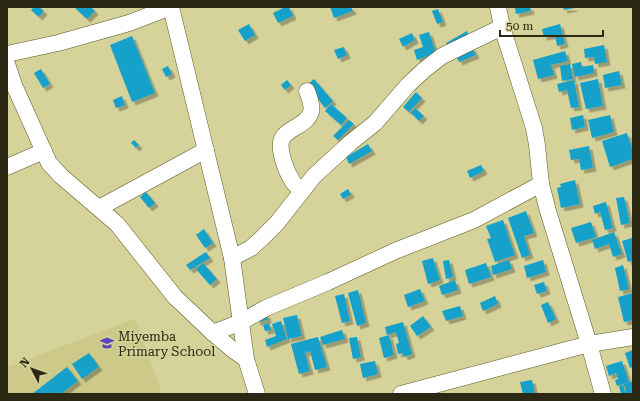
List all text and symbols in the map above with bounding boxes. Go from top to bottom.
scale bar [500,12,603,38]
text: 50 m [506,19,533,33]
place label: Miyemba Primary School [118,329,215,359]
school or university icon: Miyemba Primary School [99,335,115,351]
north arrow [12,349,52,389]
text: N [17,355,33,370]

